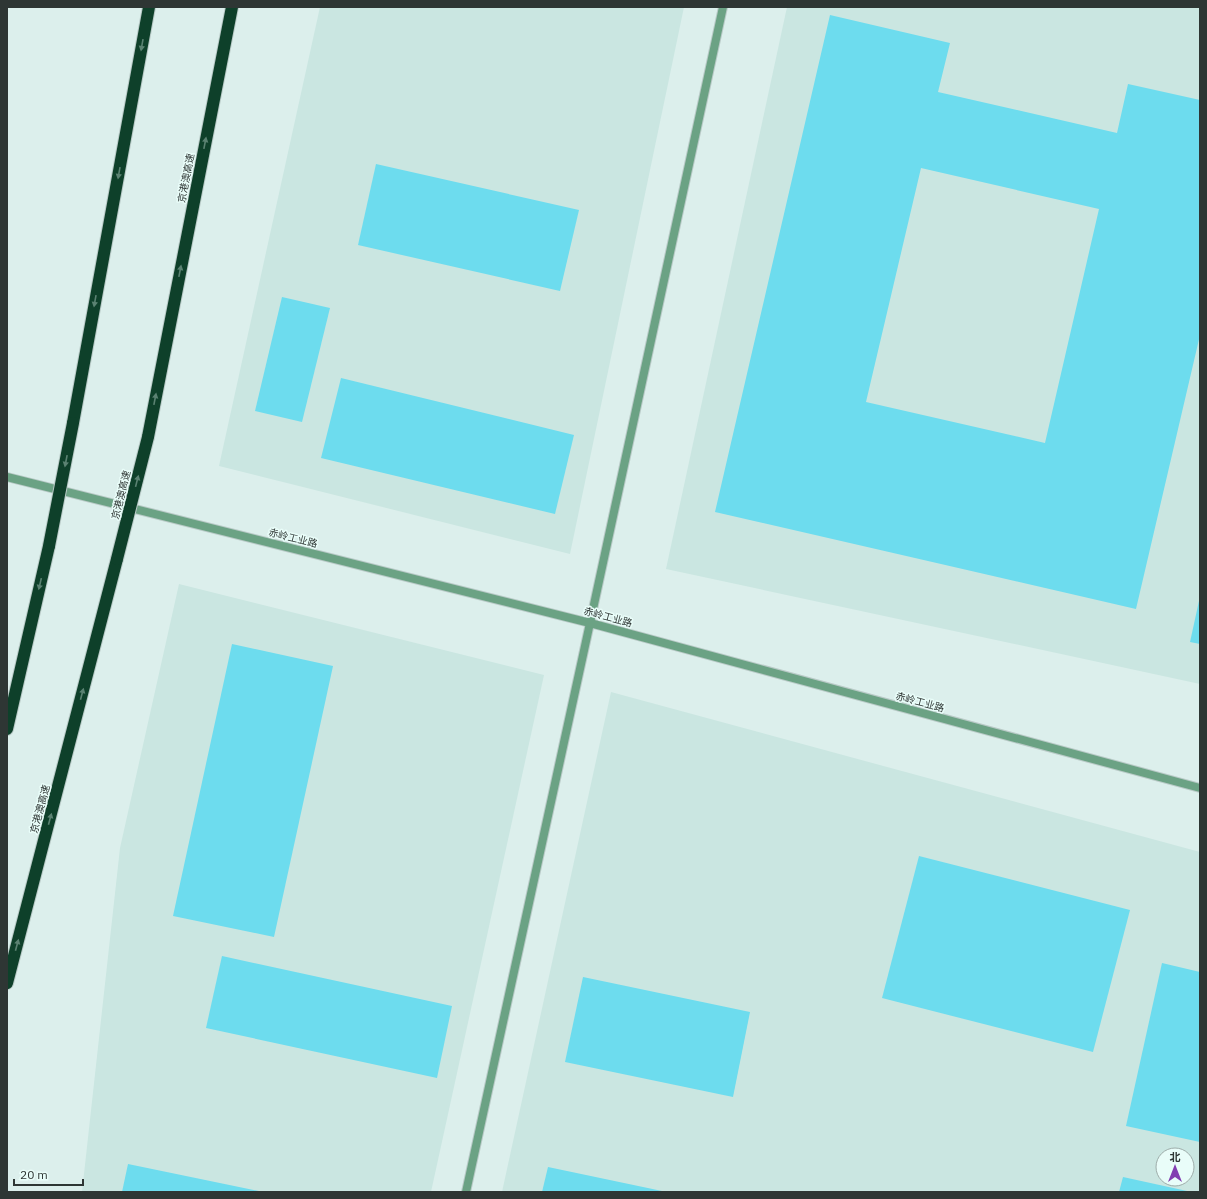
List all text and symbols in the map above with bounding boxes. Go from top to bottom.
one-way arrow [139,39,145,51]
one-way arrow [202,137,208,150]
street label: 京港澳高速 [175,152,197,204]
one-way arrow [116,167,122,179]
one-way arrow [177,265,183,277]
one-way arrow [92,295,98,307]
one-way arrow [152,392,158,405]
one-way arrow [62,455,68,467]
street label: 京港澳高速 [109,469,133,521]
one-way arrow [134,475,140,487]
street label: 赤岭工业路 [267,526,319,550]
one-way arrow [37,578,43,591]
street label: 赤岭工业路 [582,604,634,630]
one-way arrow [80,687,86,700]
street label: 赤岭工业路 [894,689,946,715]
street label: 京港澳高速 [27,783,53,835]
one-way arrow [47,813,53,826]
one-way arrow [14,939,20,951]
north arrow [1155,1147,1195,1187]
text: 北 [1170,1150,1181,1164]
scale bar [14,1161,83,1187]
text: 20 m [20,1167,48,1182]

